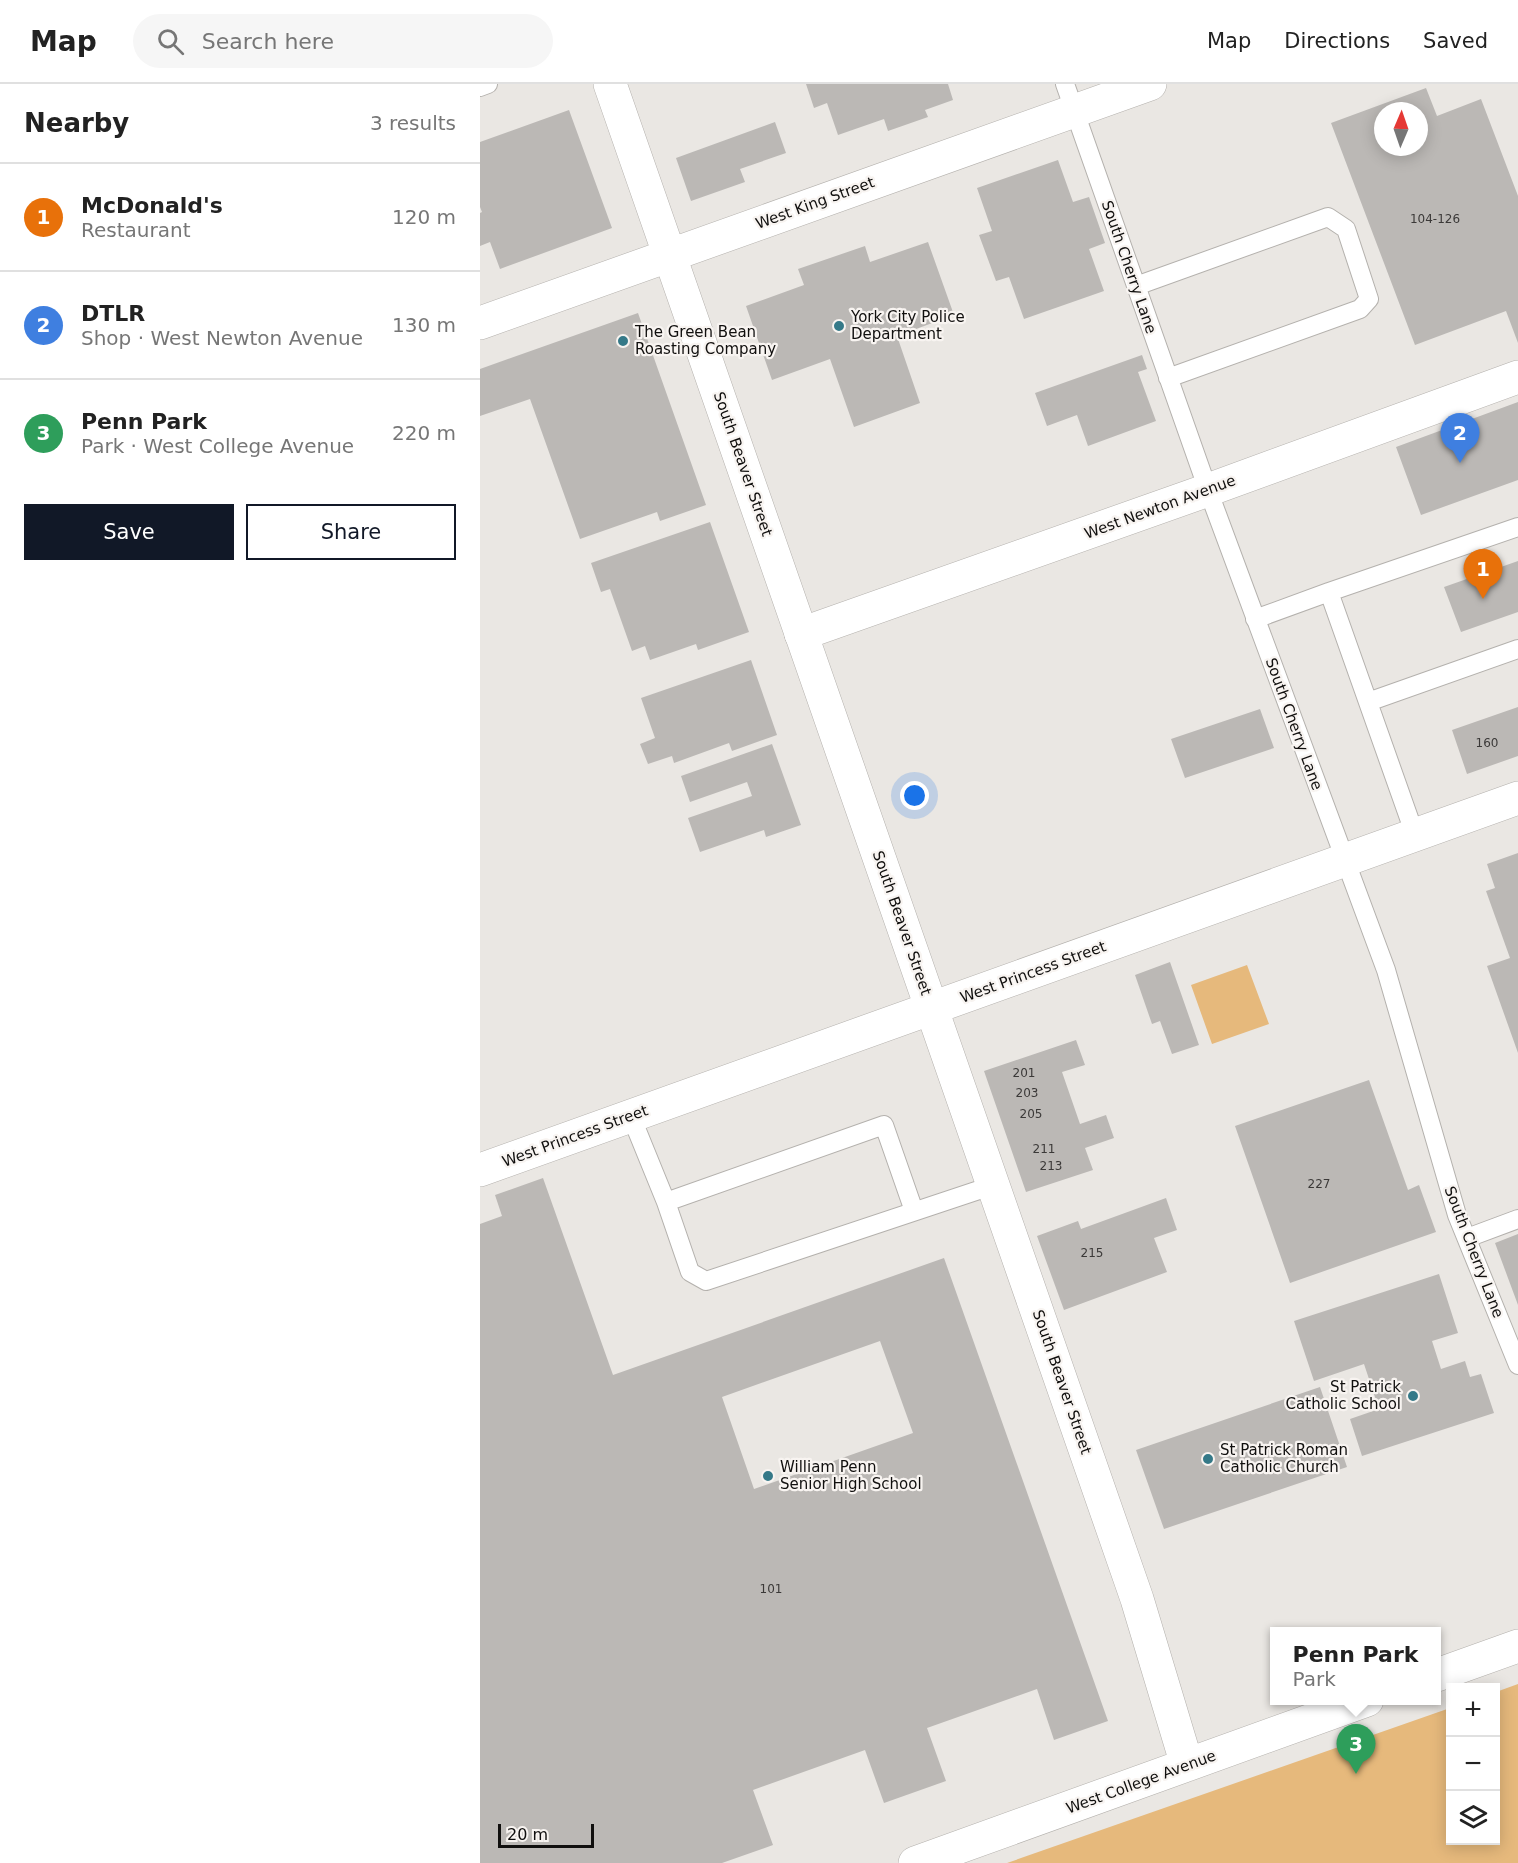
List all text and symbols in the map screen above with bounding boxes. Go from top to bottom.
search box [133,14,553,68]
text: Map [30,25,97,58]
icon: search [154,25,187,58]
text: Search here [202,29,334,54]
text: Map [1207,29,1251,53]
text: Directions [1284,29,1390,53]
text: Saved [1423,29,1488,53]
north arrow [1374,102,1428,156]
text: Nearby [24,108,129,138]
text: 3 results [370,111,456,135]
street label: West King Street [753,173,877,233]
text: McDonald's [81,193,223,218]
street label: South Cherry Lane [1098,198,1160,336]
text: 1 [37,205,50,229]
text: 120 m [392,205,456,229]
house number: 104-126 [1410,212,1460,226]
text: Restaurant [81,218,191,242]
text: DTLR [81,301,145,326]
place label: York City Police Department [850,308,965,343]
text: 2 [37,313,50,337]
text: 130 m [392,313,456,337]
marker: York City Police Department [832,319,846,333]
place label: The Green Bean Roasting Company [634,323,776,358]
text: Shop · West Newton Avenue [81,326,363,350]
marker: The Green Bean Roasting Company [616,334,630,348]
street label: South Beaver Street [710,389,776,539]
text: Penn Park [81,409,207,434]
pin: 2 [1440,414,1480,463]
text: 3 [37,421,50,445]
text: 220 m [392,421,456,445]
text: Park · West College Avenue [81,434,354,458]
street label: West Newton Avenue [1082,471,1238,543]
button: Save [24,504,234,560]
button: Share [246,504,456,560]
pin: 1 [1464,550,1502,599]
street label: South Cherry Lane [1262,655,1326,793]
house number: 160 [1476,736,1498,750]
your location [900,781,929,810]
street label: South Beaver Street [869,848,935,998]
street label: West Princess Street [958,937,1108,1007]
house number: 201 [1013,1066,1035,1080]
house number: 203 [1016,1086,1038,1100]
street label: West Princess Street [500,1101,650,1171]
house number: 205 [1020,1107,1042,1121]
house number: 211 [1033,1142,1055,1156]
house number: 213 [1040,1159,1062,1173]
house number: 227 [1308,1177,1330,1191]
street label: South Cherry Lane [1441,1184,1507,1320]
house number: 215 [1081,1246,1103,1260]
street label: South Beaver Street [1029,1307,1095,1457]
place label: St Patrick Catholic School [1286,1378,1401,1413]
marker: St Patrick Catholic School [1406,1389,1420,1403]
place label: St Patrick Roman Catholic Church [1220,1441,1348,1476]
marker: St Patrick Roman Catholic Church [1201,1452,1215,1466]
place label: William Penn Senior High School [780,1458,922,1493]
marker: William Penn Senior High School [761,1469,775,1483]
house number: 101 [760,1582,782,1596]
popup [1270,1627,1441,1705]
text: Penn Park [1293,1642,1418,1667]
text: Park [1293,1667,1336,1691]
map controls [1446,1683,1500,1845]
button: + [1446,1683,1500,1737]
pin: 3 [1336,1724,1376,1774]
button: − [1446,1737,1500,1791]
street label: West College Avenue [1064,1747,1218,1817]
button: layers [1446,1791,1500,1845]
scale bar [498,1821,594,1848]
text: 20 m [507,1825,548,1844]

